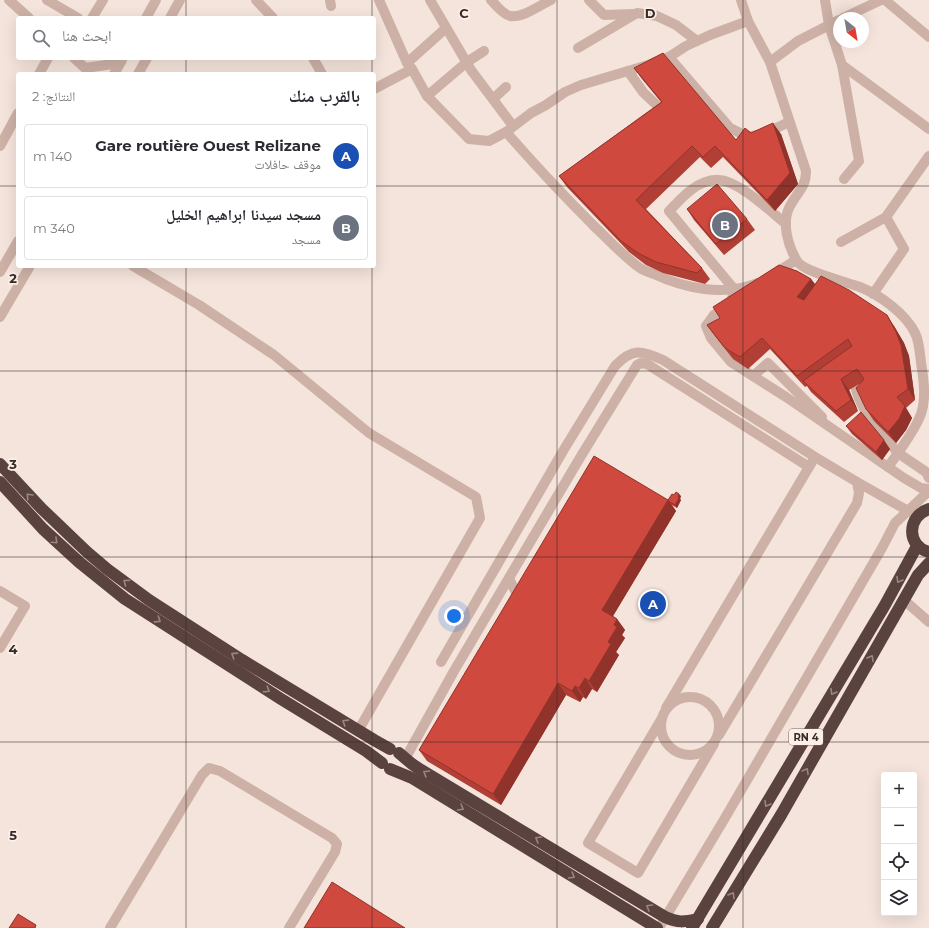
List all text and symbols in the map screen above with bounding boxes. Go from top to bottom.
text: C [459,5,469,21]
text: D [645,5,656,21]
north arrow [833,12,869,48]
search box [16,16,376,60]
text: ابحث هنا [62,26,112,45]
icon: search [30,27,52,49]
text: بالقرب منك [289,86,360,106]
text: النتائج: 2 [32,88,75,104]
text: Gare routière Ouest Relizane [95,136,321,155]
text: 140 m [33,148,72,164]
text: A [341,148,351,164]
text: موقف حافلات [255,156,321,172]
text: مسجد سيدنا ابراهيم الخليل [166,205,321,224]
pin: B [712,210,738,240]
text: 340 m [33,220,75,236]
text: B [341,220,351,236]
text: مسجد [292,231,321,247]
text: 2 [9,270,17,286]
text: 3 [8,456,17,472]
one-way arrow [27,493,34,500]
one-way arrow [50,536,58,543]
one-way arrow [897,576,904,583]
one-way arrow [123,580,130,587]
pin: A [640,589,666,619]
your location [444,606,464,626]
one-way arrow [154,616,161,623]
text: 4 [9,641,18,657]
one-way arrow [231,652,238,659]
one-way arrow [866,655,873,662]
one-way arrow [263,686,270,693]
one-way arrow [831,688,838,695]
one-way arrow [342,720,349,727]
road number: RN 4 [789,729,823,745]
one-way arrow [801,768,808,775]
one-way arrow [423,771,430,778]
map controls [881,772,917,916]
button: + [881,772,917,808]
one-way arrow [764,800,771,807]
one-way arrow [457,803,464,810]
button: − [881,808,917,844]
text: 5 [9,827,17,843]
one-way arrow [535,837,542,844]
button: locate [881,844,917,880]
one-way arrow [568,871,575,878]
button: layers [881,880,917,916]
one-way arrow [728,892,735,899]
one-way arrow [646,904,653,912]

